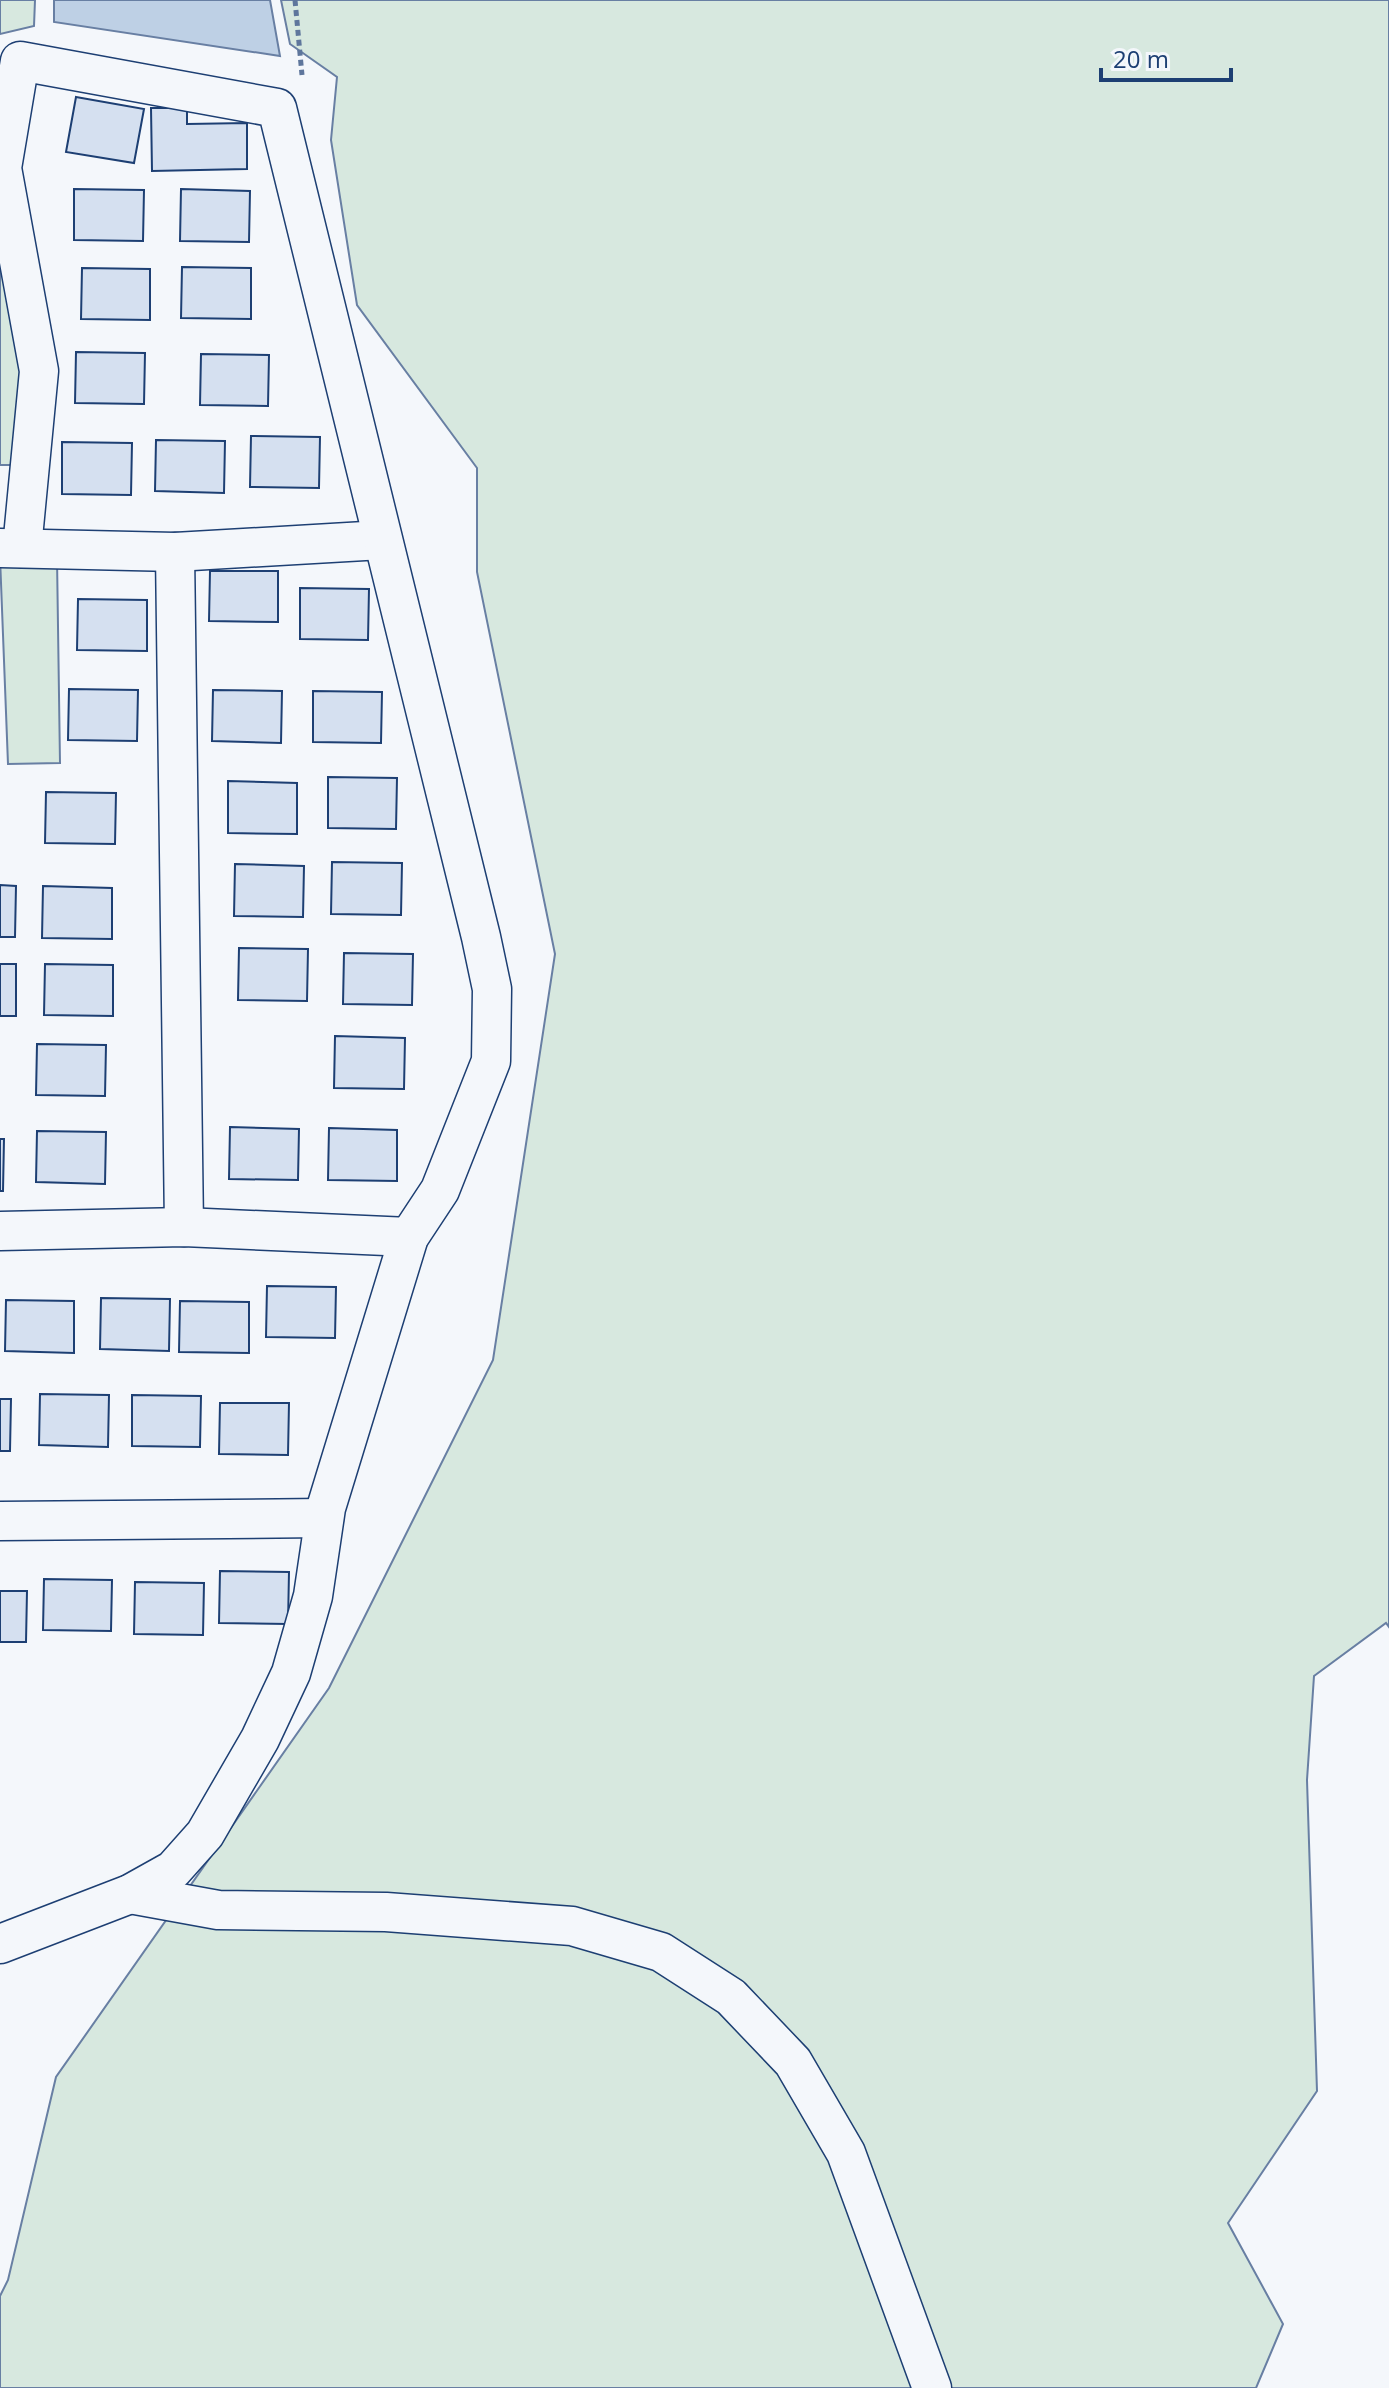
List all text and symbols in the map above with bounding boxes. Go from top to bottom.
scale bar [1101,32,1231,82]
text: 20 m [1113,42,1169,75]

